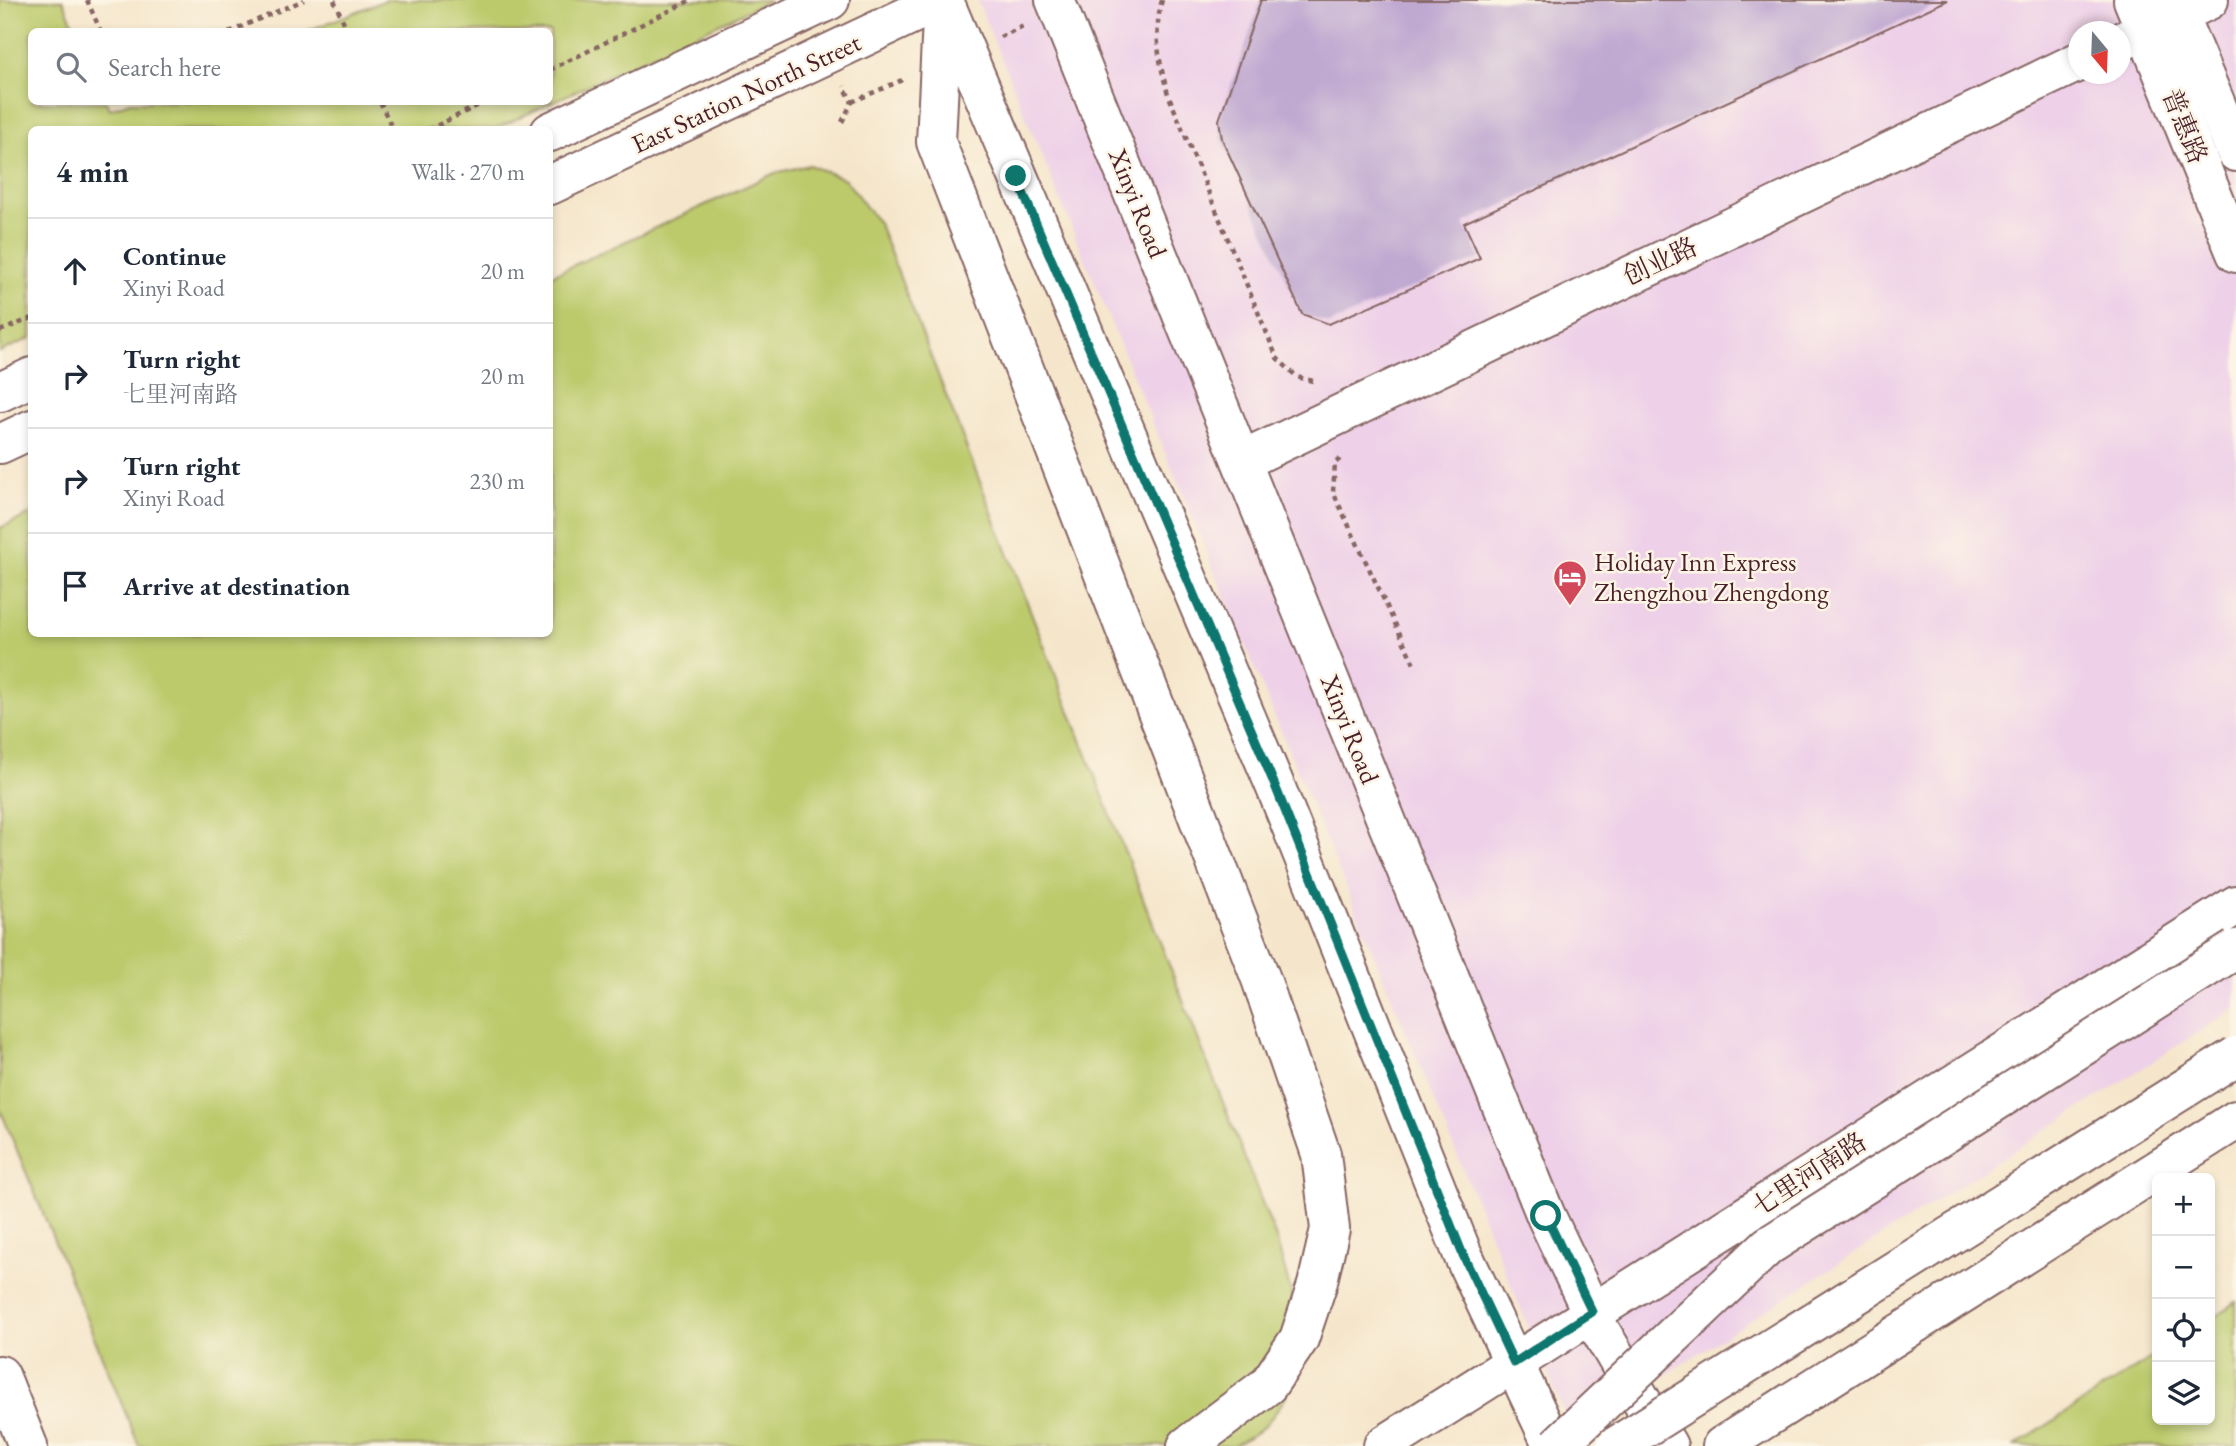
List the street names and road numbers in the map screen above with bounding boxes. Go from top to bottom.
street label: East Station North Street [626,25,866,161]
street label: 普惠路 [2155,83,2215,169]
street label: Xinyi Road [1100,142,1176,263]
street label: 创业路 [1617,229,1703,293]
street label: Xinyi Road [1312,668,1388,789]
street label: 七里河南路 [1745,1124,1873,1224]

